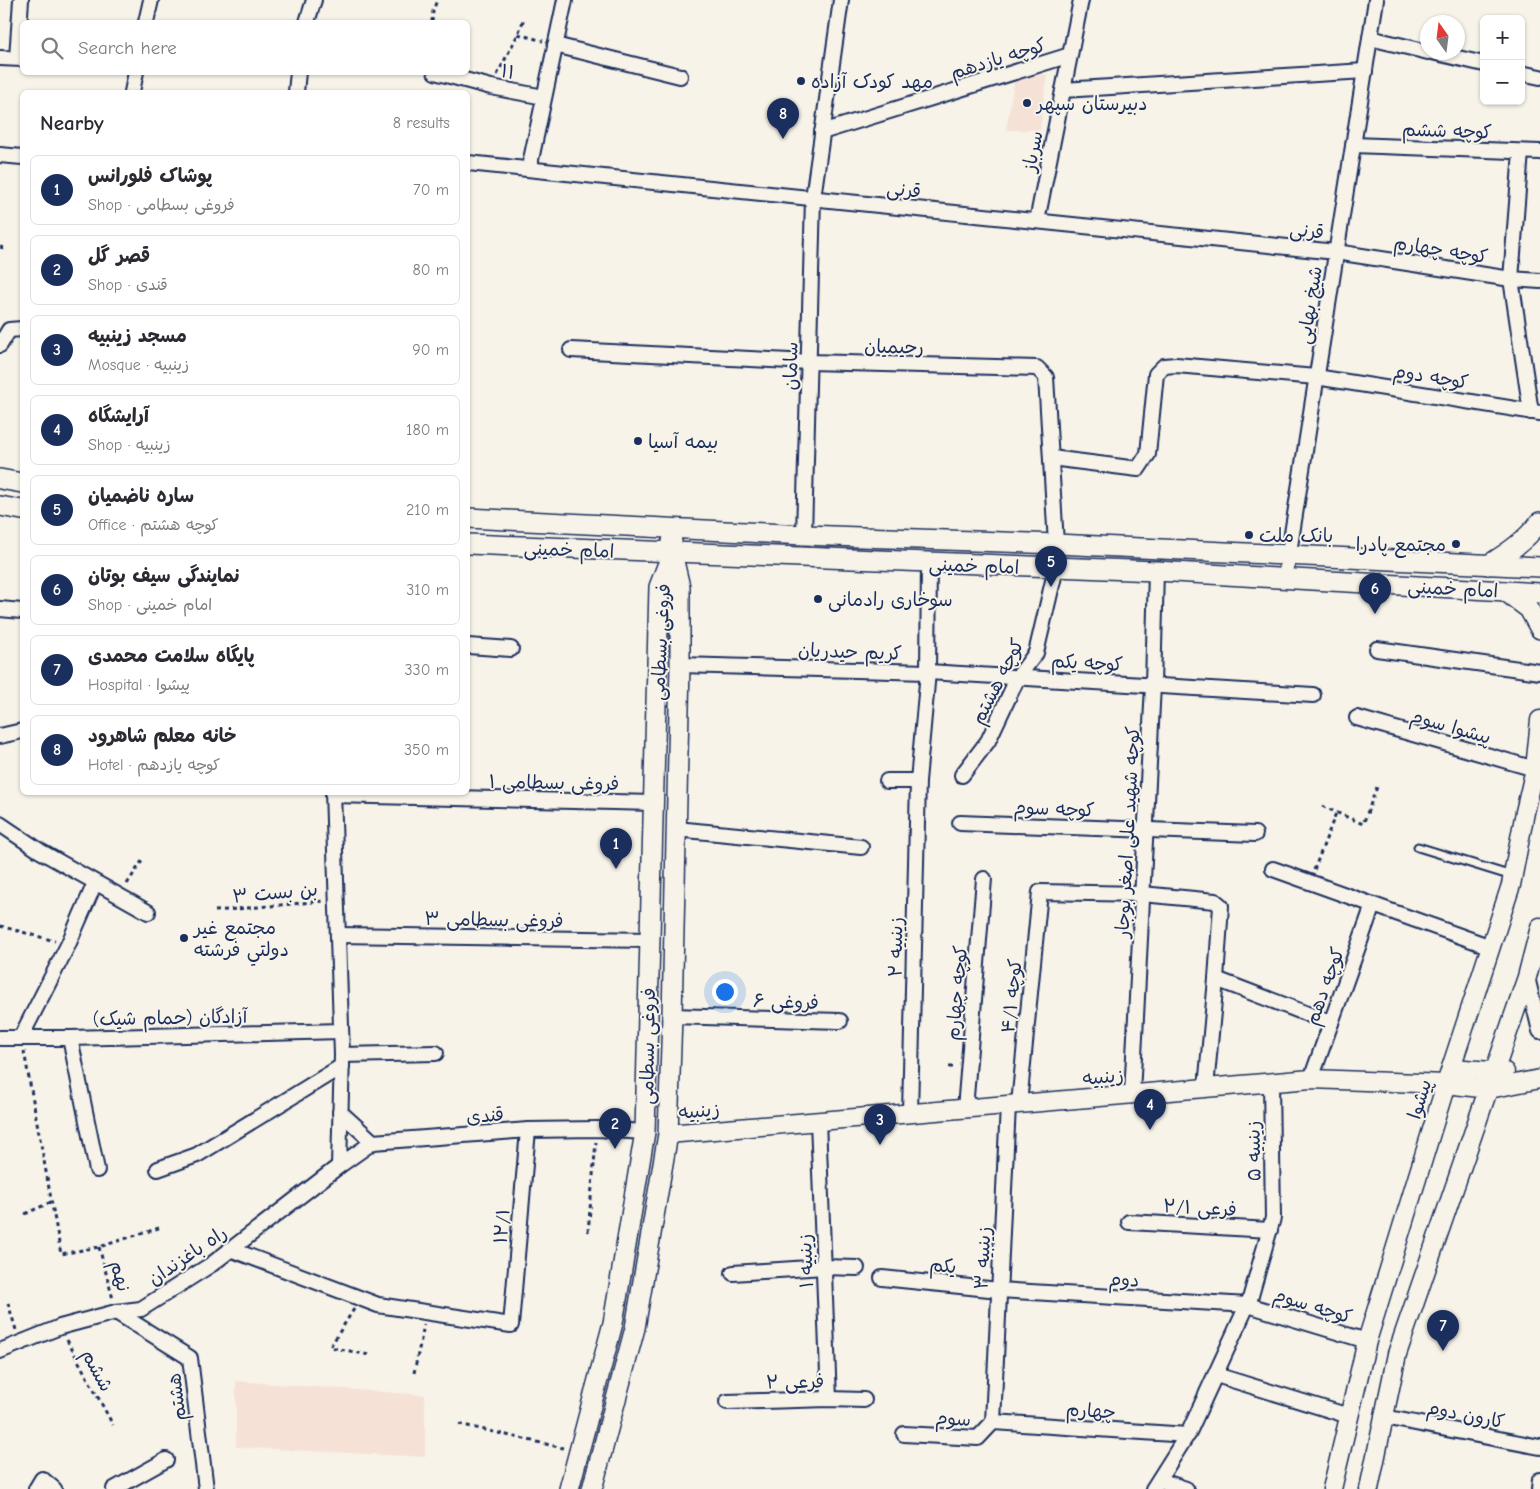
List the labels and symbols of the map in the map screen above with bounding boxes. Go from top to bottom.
north arrow [1420,15,1465,60]
street label: کوچه یازدهم [948,34,1050,87]
street label: ۱۱ [499,60,517,84]
place label: مهد کودک آزاده [811,71,933,93]
marker: مهد کودک آزاده [795,75,807,87]
place label: دبیرستان سپهر [1035,93,1147,116]
marker: دبیرستان سپهر [1021,97,1033,109]
pin: 8 [767,98,799,139]
street label: کوچه ششم [1402,118,1492,147]
street label: سرباز [1018,129,1048,175]
street label: قرنی [885,177,922,204]
street label: قرنی [1288,218,1325,245]
street label: کوچه چهارم [1392,232,1490,271]
street label: شیخ بهایی [1293,264,1328,346]
street label: رحیمیان [864,335,924,359]
street label: سامان [780,341,802,391]
street label: کوچه دوم [1391,360,1470,397]
place label: بیمه آسیا [648,431,718,453]
marker: بیمه آسیا [632,435,644,447]
place label: بانک ملت [1259,525,1333,547]
marker: بانک ملت [1243,529,1255,541]
place label: مجتمع پادرا [1356,534,1446,558]
street label: امام خمینی [523,537,615,566]
marker: مجتمع پادرا [1450,538,1462,550]
pin: 5 [1035,546,1067,587]
street label: امام خمینی [928,553,1020,582]
pin: 6 [1359,573,1391,614]
street label: امام خمینی [1407,576,1499,605]
street label: فروغی بسطامی [647,583,676,701]
place label: سوخاری رادمانی [828,589,953,612]
marker: سوخاری رادمانی [812,593,824,605]
street label: کوچه هشتم [967,635,1032,729]
street label: کریم حیدریان [797,639,902,668]
street label: کوچه یکم [1050,650,1123,679]
street label: پیشوا سوم [1407,705,1493,752]
street label: کوچه شهید علی اصغر بوجار [1111,726,1146,940]
street label: فروغی بسطامی ۱ [489,771,619,796]
street label: کوچه سوم [1013,797,1095,824]
pin: 1 [600,828,632,869]
street label: بن بست ۳ [232,878,319,908]
street label: فروغی بسطامی ۳ [424,908,564,933]
place label: مجتمع غير دولتي فرشته [192,917,289,966]
street label: زینبیه ۲ [884,917,908,977]
marker: مجتمع غير دولتي فرشته [178,932,190,944]
street label: کوچه چهارم [942,945,975,1042]
street label: کوچه دهم [1301,945,1352,1029]
street label: کوچه ۴/۱ [997,958,1028,1034]
your location [712,979,738,1005]
street label: فروغی بسطامی [636,987,661,1105]
street label: فروغی ۶ [753,990,819,1015]
street label: آزادگان (حمام شیک) [93,1006,249,1033]
street label: زینبیه [1082,1064,1125,1090]
street label: پیشوا [1404,1077,1437,1122]
pin: 4 [1134,1089,1166,1130]
street label: زینبیه [678,1098,721,1124]
street label: قندی [465,1103,505,1129]
pin: 3 [864,1104,896,1145]
pin: 2 [599,1108,631,1149]
street label: زینبیه ۵ [1242,1120,1266,1182]
street label: فرعی ۲/۱ [1163,1195,1237,1222]
street label: ۱۲/۱ [490,1208,514,1244]
street label: راه باغزندان [144,1221,231,1290]
street label: زینبیه ۳ [970,1226,996,1290]
street label: زینبیه ۱ [794,1233,818,1289]
street label: یکم [928,1254,957,1281]
street label: نهم [103,1258,135,1295]
street label: دوم [1108,1268,1140,1295]
street label: کوچه سوم [1270,1284,1355,1331]
pin: 7 [1427,1310,1459,1351]
street label: ششم [74,1346,117,1397]
street label: فرعی ۲ [766,1370,824,1395]
street label: هشتم [163,1371,194,1422]
street label: کارون دوم [1424,1397,1507,1436]
street label: چهارم [1065,1398,1117,1427]
street label: سوم [934,1407,972,1434]

